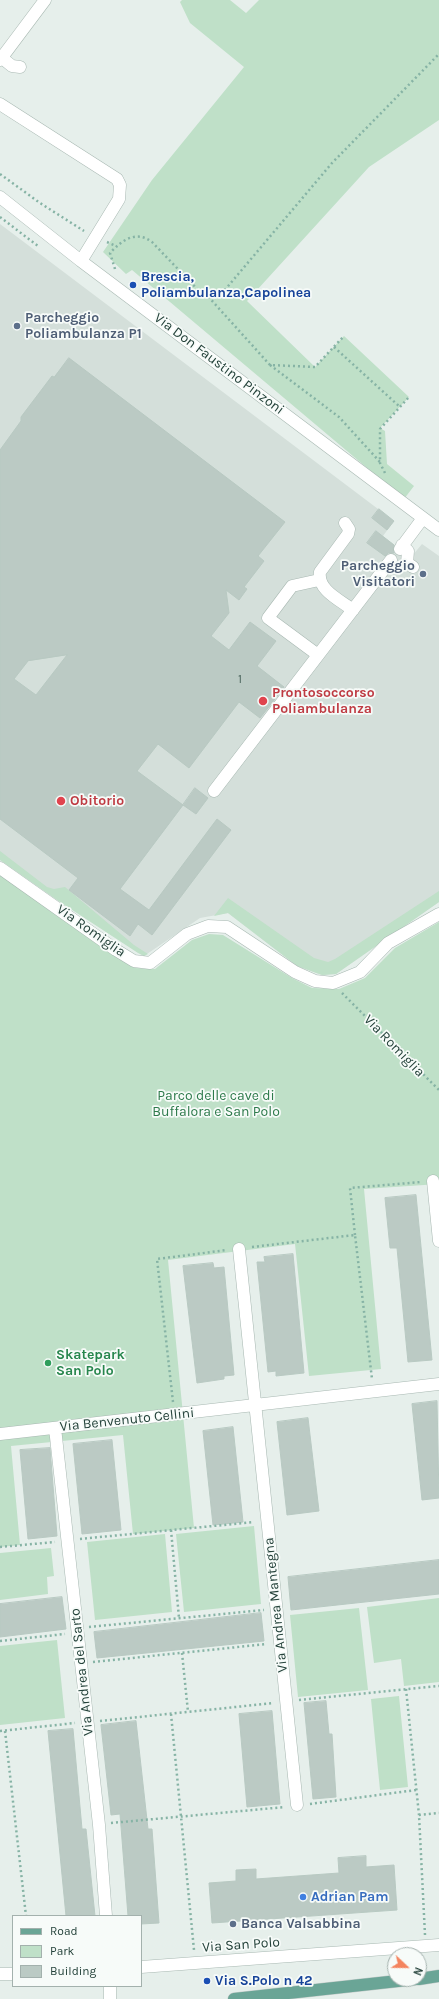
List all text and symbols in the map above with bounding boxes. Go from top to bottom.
place label: Brescia, Poliambulanza,Capolinea [141,269,311,302]
marker: Brescia, Poliambulanza,Capolinea [128,280,138,290]
place label: Parcheggio Poliambulanza P1 [25,310,142,342]
street label: Via Don Faustino Pinzoni [151,310,287,418]
marker: Parcheggio Poliambulanza P1 [12,321,22,331]
place label: Parcheggio Visitatori [341,558,415,590]
marker: Parcheggio Visitatori [418,569,428,579]
house number: 1 [238,673,242,687]
place label: Prontosoccorso Poliambulanza [272,685,375,718]
marker: Prontosoccorso Poliambulanza [257,695,269,707]
place label: Obitorio [70,793,124,809]
marker: Obitorio [55,795,67,807]
street label: Via Romiglia [53,901,129,961]
street label: Via Romiglia [360,1011,428,1081]
park label: Parco delle cave di Buffalora e San Polo [152,1088,280,1120]
place label: Skatepark San Polo [56,1347,125,1380]
marker: Skatepark San Polo [43,1358,53,1368]
street label: Via Benvenuto Cellini [59,1405,195,1435]
street label: Via Andrea Mantegna [261,1537,291,1673]
street label: Via Andrea del Sarto [67,1607,97,1737]
place label: Adrian Pam [311,1889,388,1905]
marker: Adrian Pam [298,1892,308,1902]
legend [12,1915,142,1987]
place label: Banca Valsabbina [241,1916,361,1932]
marker: Banca Valsabbina [228,1919,238,1929]
text: Road [50,1924,78,1938]
street label: Via San Polo [202,1934,280,1956]
text: Park [50,1944,74,1958]
north arrow [387,1947,427,1987]
text: Building [50,1964,96,1978]
text: N [410,1965,425,1977]
place label: Via S.Polo n 42 [215,1973,313,1989]
marker: Via S.Polo n 42 [202,1976,212,1986]

